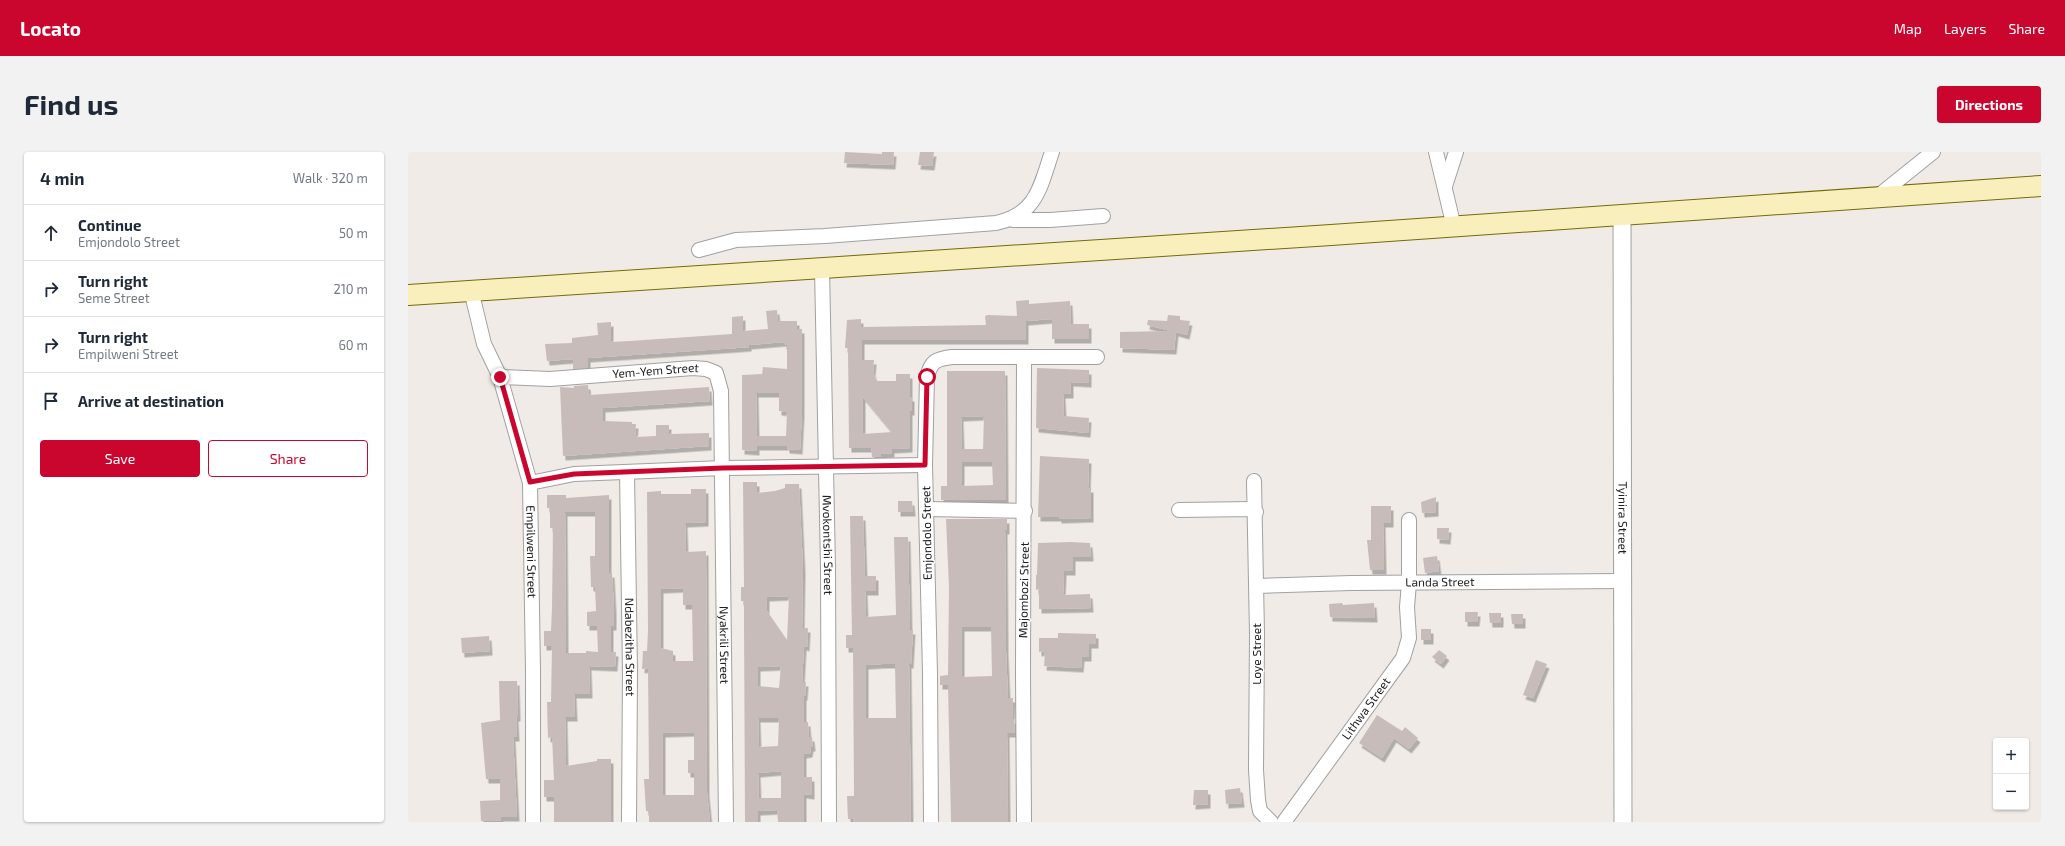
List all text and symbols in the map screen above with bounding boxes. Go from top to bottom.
text: Locato [20,17,81,40]
text: Map [1894,20,1922,37]
text: Layers [1944,20,1986,37]
text: Share [2008,20,2045,37]
button: Directions [1937,86,2041,123]
text: Find us [24,87,118,121]
text: 4 min [40,168,84,188]
text: Walk · 320 m [293,170,368,186]
text: Continue [78,216,141,234]
icon: ahead [40,222,62,244]
text: 50 m [339,225,368,241]
text: Emjondolo Street [78,234,180,250]
text: Turn right [78,272,148,290]
icon: right [40,278,62,300]
text: 210 m [333,281,368,297]
text: Seme Street [78,290,150,306]
text: Turn right [78,328,148,346]
icon: right [40,334,62,356]
text: 60 m [338,337,368,353]
text: Empilweni Street [78,346,179,362]
street label: Yem-Yem Street [612,360,700,380]
route end [491,368,509,386]
route start [918,368,936,386]
icon: arrive [40,390,62,412]
text: Arrive at destination [78,392,224,410]
button: Save [40,440,200,477]
button: Share [208,440,368,477]
street label: Tyinira Street [1616,482,1631,555]
street label: Emjondolo Street [918,485,935,580]
street label: Mvokontshi Street [821,495,836,595]
street label: Empilweni Street [524,505,540,599]
street label: Majombozi Street [1015,541,1032,638]
street label: Landa Street [1405,574,1475,589]
street label: Ndabezitha Street [623,598,638,697]
street label: Nyakrili Street [717,606,732,684]
street label: Loye Street [1249,623,1263,685]
street label: Lithwa Street [1338,674,1393,742]
map controls [1993,738,2029,810]
button: + [1993,738,2029,774]
button: − [1993,774,2029,810]

